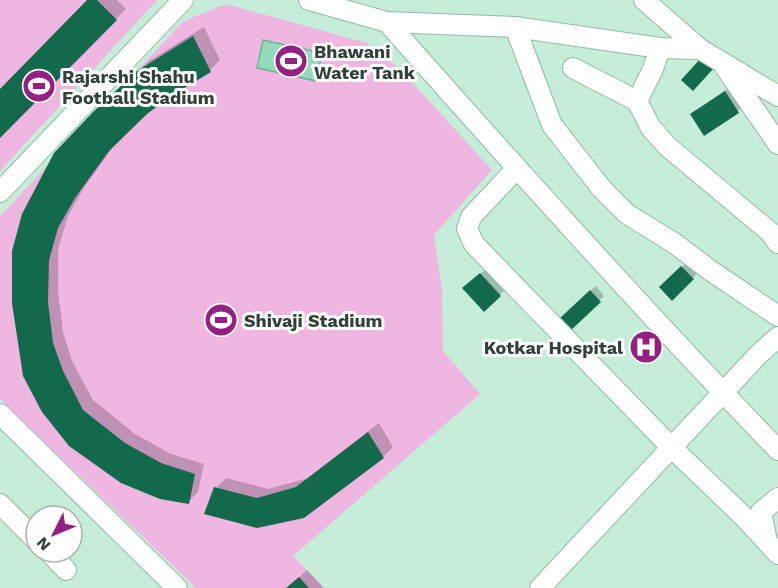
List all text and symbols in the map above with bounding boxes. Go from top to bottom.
place label: Bhawani Water Tank [314,41,416,83]
sports icon: Bhawani Water Tank [273,43,309,79]
place label: Rajarshi Shahu Football Stadium [62,66,215,108]
sports icon: Rajarshi Shahu Football Stadium [21,68,57,104]
sports icon: Shivaji Stadium [203,302,239,338]
place label: Shivaji Stadium [244,310,383,331]
hospital icon: Kotkar Hospital [628,329,664,365]
place label: Kotkar Hospital [484,337,623,358]
north arrow [24,504,84,564]
text: N [32,533,54,555]

